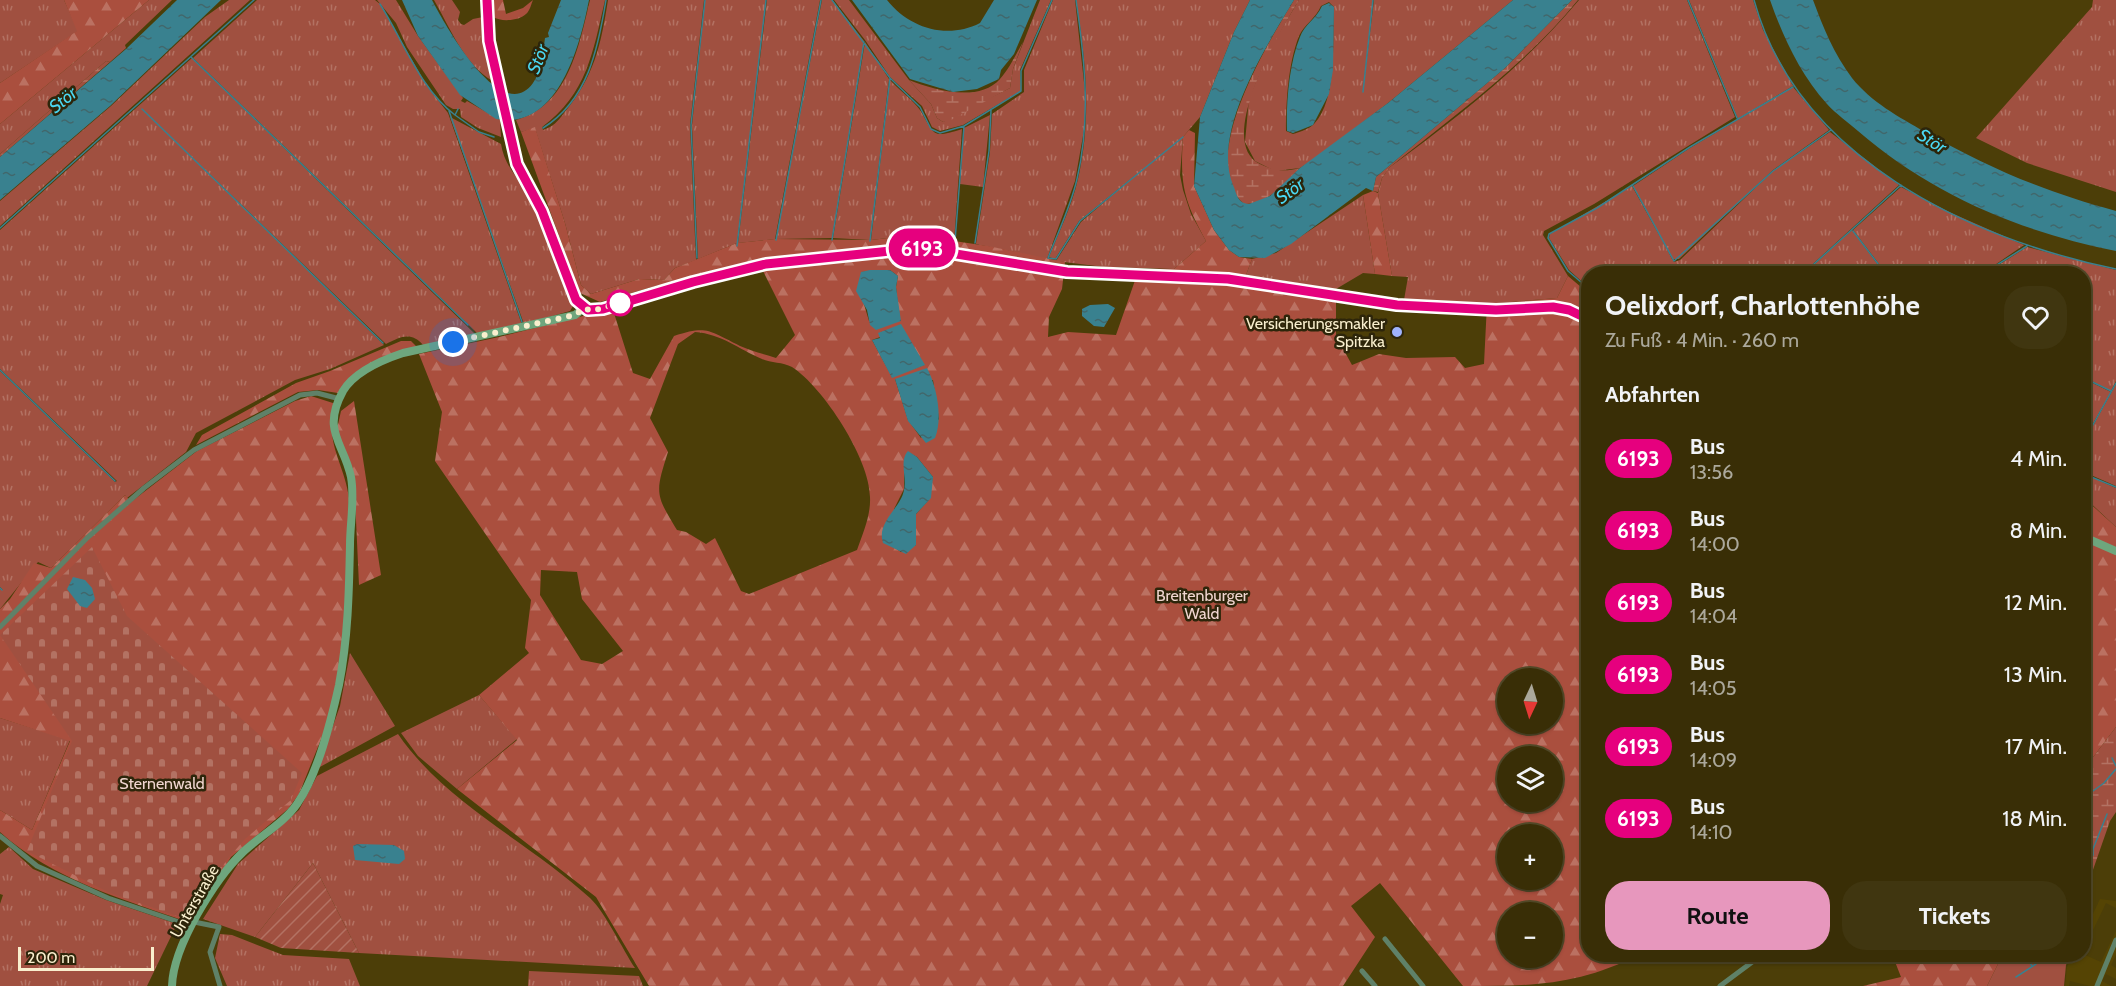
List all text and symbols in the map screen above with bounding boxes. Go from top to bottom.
water label: Stör [522,40,554,77]
water label: Stör [45,81,83,118]
water label: Stör [1914,124,1952,159]
water label: Stör [1271,172,1310,209]
line badge: 6193 [880,228,964,268]
text: 6193 [901,236,943,261]
button: heart [2004,286,2067,349]
text: Oelixdorf, Charlottenhöhe [1605,288,1920,322]
unlabelled marker [607,290,633,316]
place label: Versicherungsmakler Spitzka [1246,314,1386,351]
marker: Versicherungsmakler Spitzka [1390,325,1404,339]
your location [438,327,468,357]
text: Zu Fuß · 4 Min. · 260 m [1605,328,1799,352]
text: Abfahrten [1605,381,1700,408]
text: Bus [1690,433,1725,460]
text: 4 Min. [2010,445,2067,472]
text: 6193 [1617,446,1660,471]
text: 13:56 [1690,460,1733,484]
text: Bus [1690,505,1725,532]
text: 8 Min. [2010,517,2067,544]
text: 6193 [1617,518,1660,543]
text: 14:00 [1690,532,1740,556]
text: Bus [1690,577,1725,604]
park label: Breitenburger Wald [1156,586,1249,623]
text: 12 Min. [2004,589,2067,616]
text: 6193 [1617,590,1660,615]
text: 14:04 [1690,604,1737,628]
text: Bus [1690,649,1725,676]
text: 13 Min. [2004,661,2067,688]
text: 6193 [1617,662,1660,687]
north arrow [1497,668,1563,734]
map controls [1497,668,1563,968]
text: 14:05 [1690,676,1737,700]
text: Bus [1690,721,1725,748]
text: 17 Min. [2005,733,2067,760]
text: 6193 [1617,734,1660,759]
button: layers [1497,746,1563,812]
text: 14:09 [1690,748,1737,772]
park label: Sternenwald [119,774,205,793]
text: Bus [1690,793,1725,820]
text: 18 Min. [2002,805,2067,832]
text: 6193 [1617,806,1660,831]
text: 14:10 [1690,820,1732,844]
button: + [1497,824,1563,890]
street label: Unterstraße [166,862,223,941]
button: Route [1605,881,1830,950]
button: Tickets [1842,881,2067,950]
button: − [1497,902,1563,968]
scale bar [18,944,154,972]
text: 200 m [27,948,75,967]

